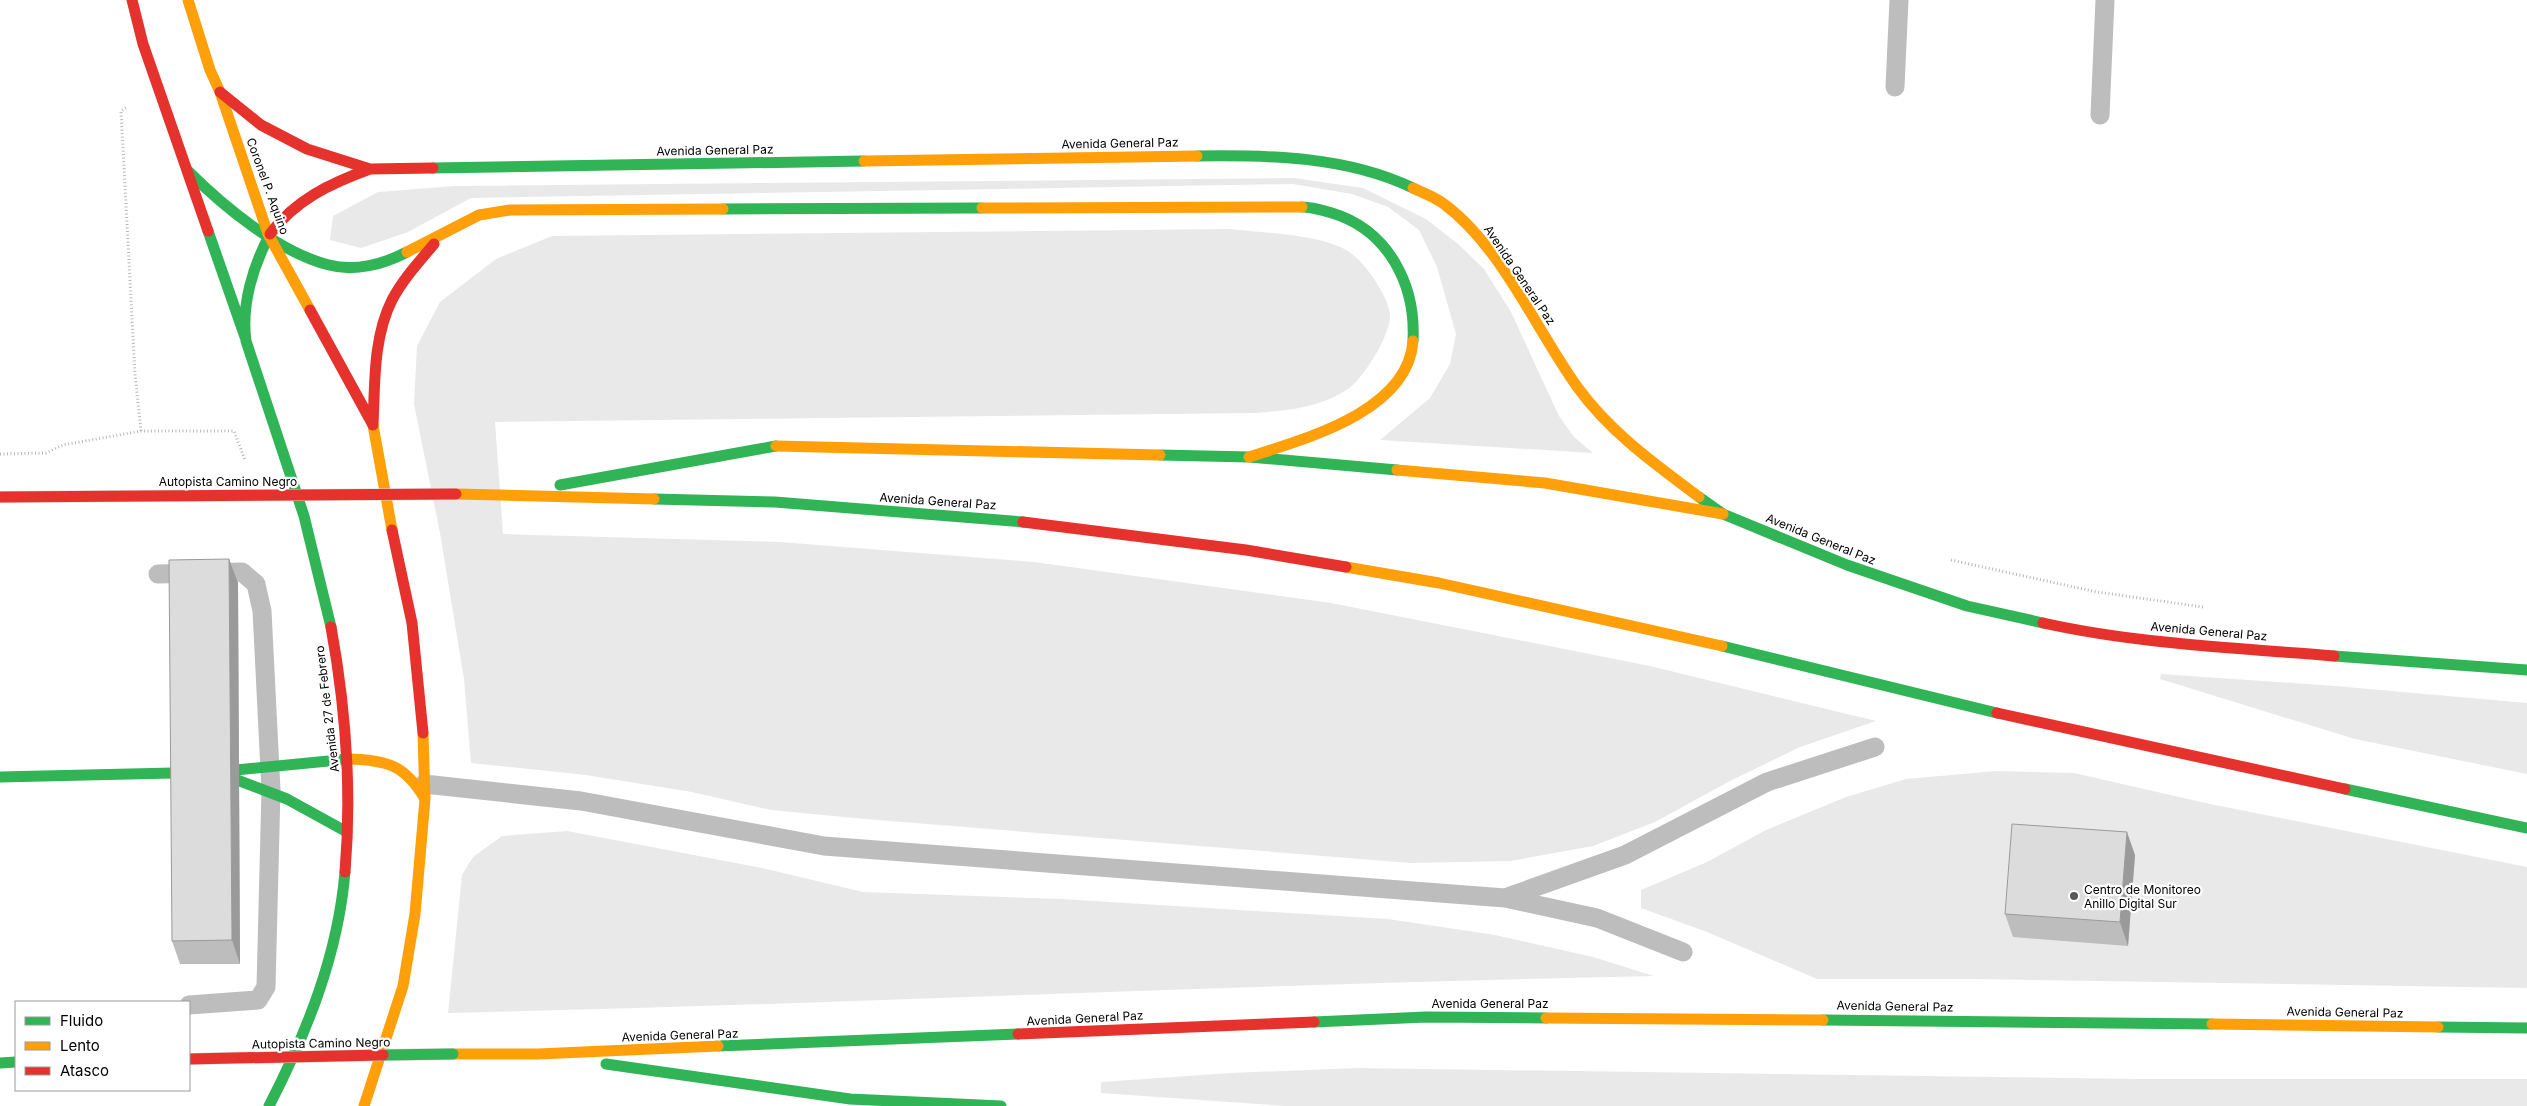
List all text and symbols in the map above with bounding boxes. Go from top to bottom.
street label: Avenida General Paz [1061,134,1179,152]
street label: Coronel P. Aquino [244,136,292,236]
street label: Avenida General Paz [656,141,774,159]
street label: Avenida General Paz [1481,222,1559,328]
street label: Autopista Camino Negro [159,474,297,489]
street label: Avenida General Paz [879,489,997,513]
street label: Avenida General Paz [1764,510,1878,568]
street label: Avenida General Paz [2150,618,2268,644]
street label: Avenida 27 de Febrero [312,645,342,773]
place label: Centro de Monitoreo Anillo Digital Sur [2084,882,2201,911]
marker: Centro de Monitoreo Anillo Digital Sur [2068,890,2080,902]
street label: Avenida General Paz [1431,996,1549,1011]
street label: Avenida General Paz [1836,997,1954,1015]
legend [15,1001,190,1091]
street label: Avenida General Paz [2286,1003,2404,1021]
street label: Avenida General Paz [1026,1007,1144,1029]
text: Fluido [60,1011,103,1030]
street label: Avenida General Paz [621,1025,739,1045]
street label: Autopista Camino Negro [252,1034,390,1052]
text: Lento [60,1036,100,1055]
text: Atasco [60,1061,109,1080]

